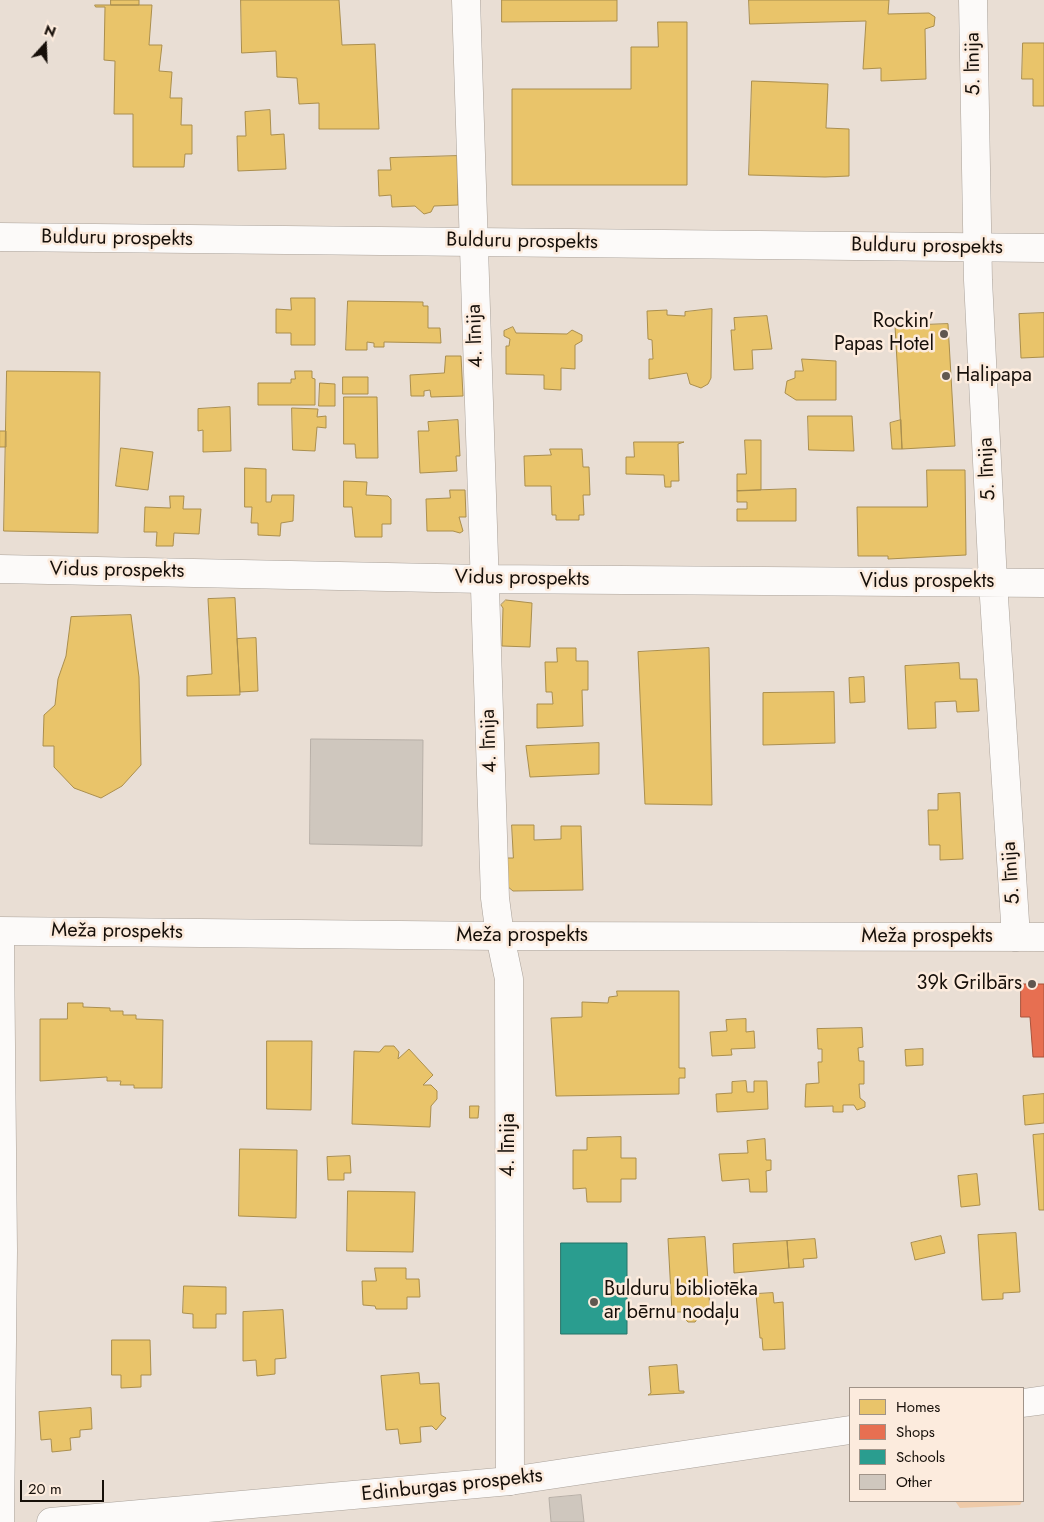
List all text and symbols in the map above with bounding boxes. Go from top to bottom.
north arrow [20,20,70,70]
text: N [41,20,59,42]
street label: 5. līnija [961,32,987,96]
street label: Bulduru prospekts [41,226,193,252]
street label: Bulduru prospekts [446,229,598,255]
street label: Bulduru prospekts [851,234,1003,260]
street label: 4. līnija [463,304,489,368]
place label: Rockin' Papas Hotel [834,310,934,357]
marker: Rockin' Papas Hotel [938,328,950,340]
place label: Halipapa [956,364,1032,388]
marker: Halipapa [940,370,952,382]
street label: 5. līnija [974,437,1002,501]
street label: Vidus prospekts [49,558,185,584]
street label: Vidus prospekts [454,566,590,592]
street label: Vidus prospekts [860,570,994,594]
street label: 4. līnija [477,709,503,773]
street label: 5. līnija [998,841,1026,905]
street label: Meža prospekts [51,919,183,945]
street label: Meža prospekts [456,924,588,948]
street label: Meža prospekts [861,925,993,949]
place label: 39k Grilbārs [917,972,1022,996]
marker: 39k Grilbārs [1026,978,1038,990]
street label: 4. līnija [497,1113,521,1177]
place label: Bulduru bibliotēka ar bērnu nodaļu [604,1278,758,1325]
marker: Bulduru bibliotēka ar bērnu nodaļu [588,1296,600,1308]
legend [849,1387,1024,1502]
text: Homes [896,1396,940,1418]
text: Shops [896,1421,935,1443]
text: Schools [896,1446,945,1468]
street label: Edinburgas prospekts [360,1465,544,1507]
scale bar [22,1470,106,1502]
text: Other [896,1471,932,1493]
text: 20 m [28,1478,62,1500]

